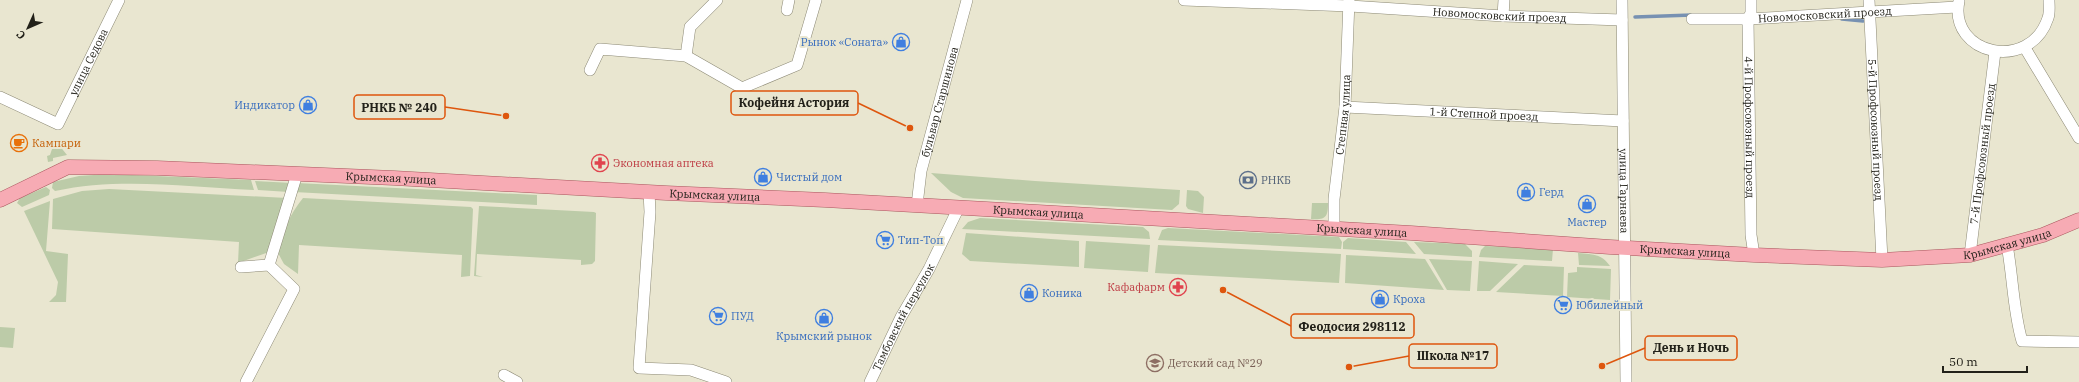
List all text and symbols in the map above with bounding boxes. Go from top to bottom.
street label: Новомосковский проезд [1432,4,1567,25]
street label: Новомосковский проезд [1758,4,1892,25]
north arrow [8,8,48,48]
street label: улица Седова [66,26,111,98]
text: С [13,28,28,43]
shop icon: Рынок «Соната» [891,32,911,52]
place label: Рынок «Соната» [801,35,888,49]
street label: бульвар Старшинова [918,45,961,158]
street label: 4-й Профсоюзный проезд [1742,56,1757,199]
street label: 5-й Профсоюзный проезд [1865,59,1886,201]
street label: Степная улица [1332,74,1353,156]
street label: 7-й Профсоюзный проезд [1967,82,1998,225]
callout: Кофейня Астория [731,91,858,115]
shop icon: Индикатор [298,95,318,115]
callout: РНКБ № 240 [354,95,445,119]
text: Кофейня Астория [739,95,849,110]
place label: Индикатор [234,98,295,112]
text: РНКБ № 240 [361,100,437,115]
street label: 1-й Степной проезд [1429,104,1539,124]
cafe icon: Кампари [9,133,29,153]
place label: Кампари [32,136,81,150]
street label: улица Гарнаева [1617,148,1631,234]
pharmacy icon: Экономная аптека [590,153,610,173]
place label: Экономная аптека [613,156,714,170]
shop icon: Чистый дом [753,167,773,187]
street label: Крымская улица [345,169,437,187]
place label: Чистый дом [776,170,842,184]
bank icon: РНКБ [1238,170,1258,190]
place label: РНКБ [1261,173,1291,187]
shop icon: Герд [1516,182,1536,202]
place label: Герд [1539,185,1564,199]
street label: Крымская улица [669,186,760,204]
shop icon: Мастер [1577,194,1597,214]
street label: Крымская улица [993,202,1084,222]
place label: Мастер [1567,215,1607,229]
street label: Крымская улица [1316,221,1408,240]
street label: Крымская улица [1963,225,2054,262]
supermarket icon: Тип-Топ [875,230,895,250]
place label: Тип-Топ [898,233,943,247]
street label: Крымская улица [1639,242,1731,261]
street label: Тамбовский переулок [869,261,938,373]
pharmacy icon: Кафафарм [1168,277,1188,297]
place label: Кафафарм [1107,280,1165,294]
shop icon: Коника [1019,283,1039,303]
place label: Коника [1042,286,1082,300]
shop icon: Кроха [1370,289,1390,309]
place label: Кроха [1393,292,1425,306]
supermarket icon: Юбилейный [1553,295,1573,315]
place label: Юбилейный [1576,298,1643,312]
supermarket icon: ПУД [708,306,728,326]
shop icon: Крымский рынок [814,308,834,328]
place label: ПУД [731,309,754,323]
callout: Феодосия 298112 [1291,314,1414,338]
text: Феодосия 298112 [1298,319,1406,334]
place label: Крымский рынок [776,329,873,343]
callout: День и Ночь [1645,336,1737,360]
text: День и Ночь [1653,340,1729,355]
callout: Школа №17 [1409,344,1497,368]
text: Школа №17 [1417,348,1489,363]
scale bar [1943,348,2027,374]
school or university icon: Детский сад №29 [1145,353,1165,373]
text: 50 m [1949,354,1978,369]
place label: Детский сад №29 [1168,356,1263,370]

